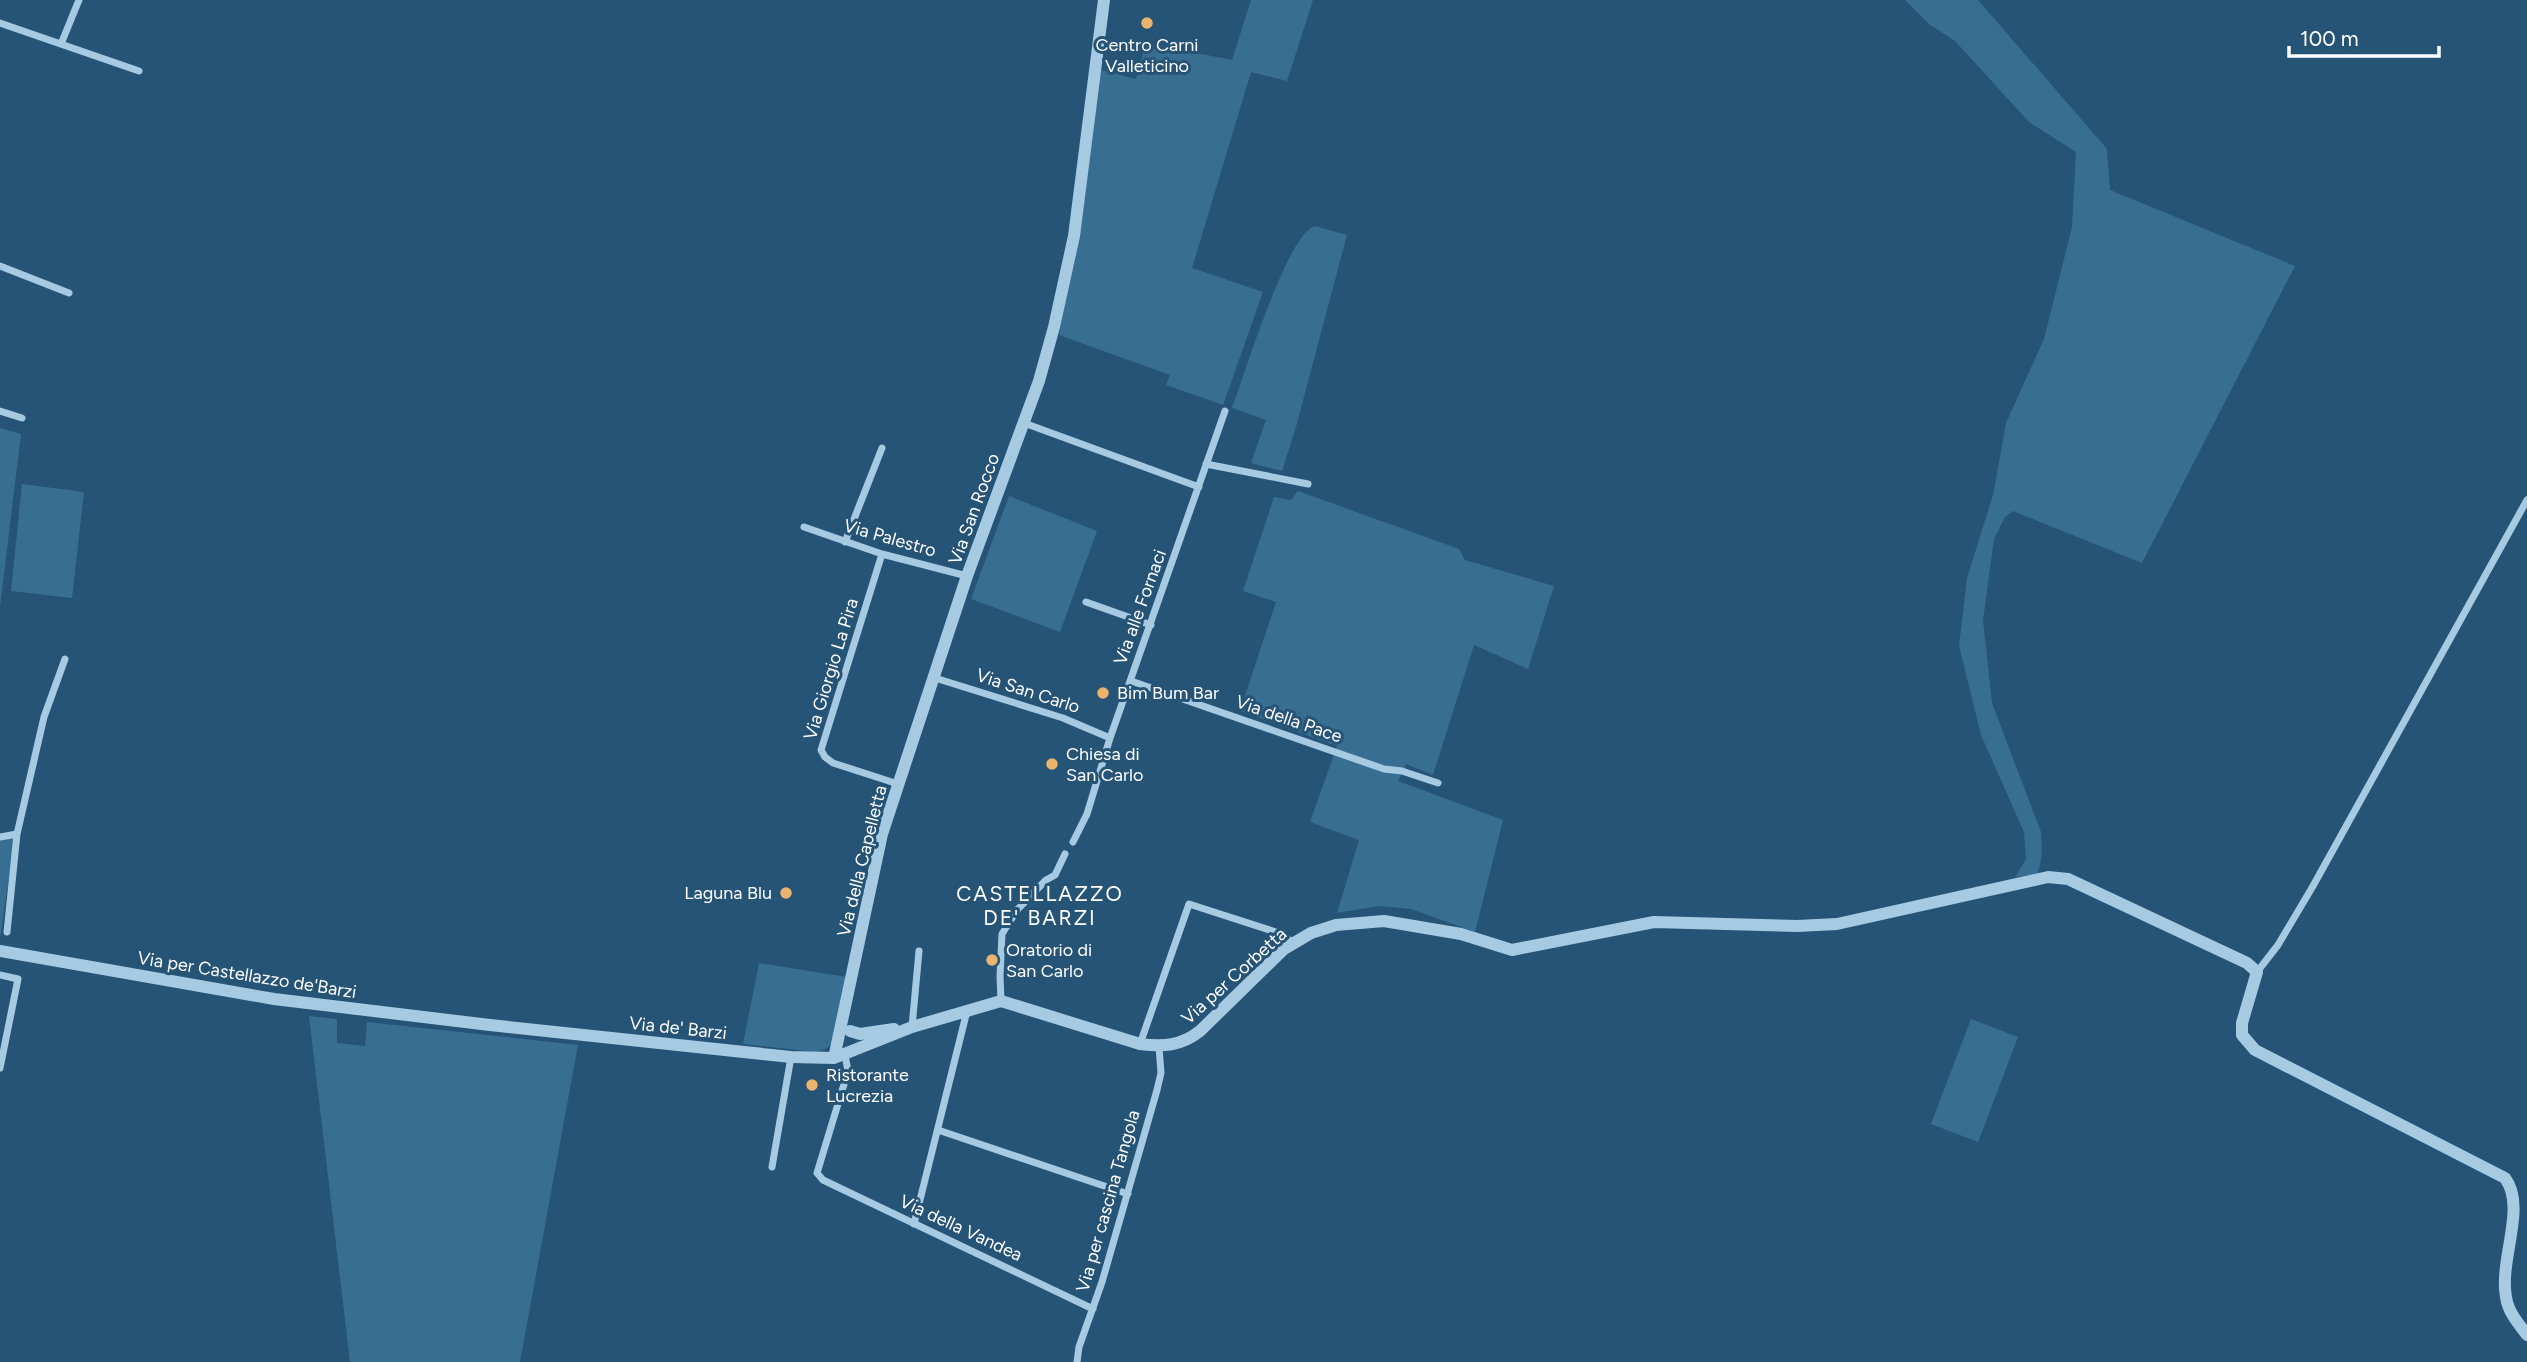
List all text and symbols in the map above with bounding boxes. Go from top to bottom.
scale bar [2289,14,2440,58]
marker: Centro Carni Valleticino [1139,15,1155,31]
text: 100 m [2300,26,2359,51]
place label: Centro Carni Valleticino [1095,34,1199,77]
street label: Via San Rocco [944,450,1004,568]
street label: Via Palestro [841,514,939,562]
street label: Via alle Fornaci [1109,546,1171,668]
street label: Via Giorgio La Pira [799,595,863,743]
street label: Via San Carlo [973,664,1083,718]
place label: Bim Bum Bar [1117,682,1219,704]
marker: Bim Bum Bar [1095,685,1111,701]
street label: Via della Pace [1233,690,1345,748]
place label: Chiesa di San Carlo [1066,743,1143,786]
marker: Chiesa di San Carlo [1044,756,1060,772]
street label: Via della Capelletta [833,783,891,939]
district label: CASTELLAZZO DE' BARZI [956,881,1124,930]
place label: Laguna Blu [684,882,772,904]
marker: Laguna Blu [778,885,794,901]
street label: Via per Corbetta [1177,923,1291,1029]
place label: Oratorio di San Carlo [1006,939,1092,982]
street label: Via per Castellazzo de'Barzi [136,947,358,1003]
marker: Oratorio di San Carlo [984,952,1000,968]
street label: Via de' Barzi [628,1012,728,1044]
place label: Ristorante Lucrezia [826,1064,909,1107]
marker: Ristorante Lucrezia [804,1077,820,1093]
street label: Via per cascina Tangola [1071,1107,1145,1295]
street label: Via della Vandea [896,1190,1026,1266]

